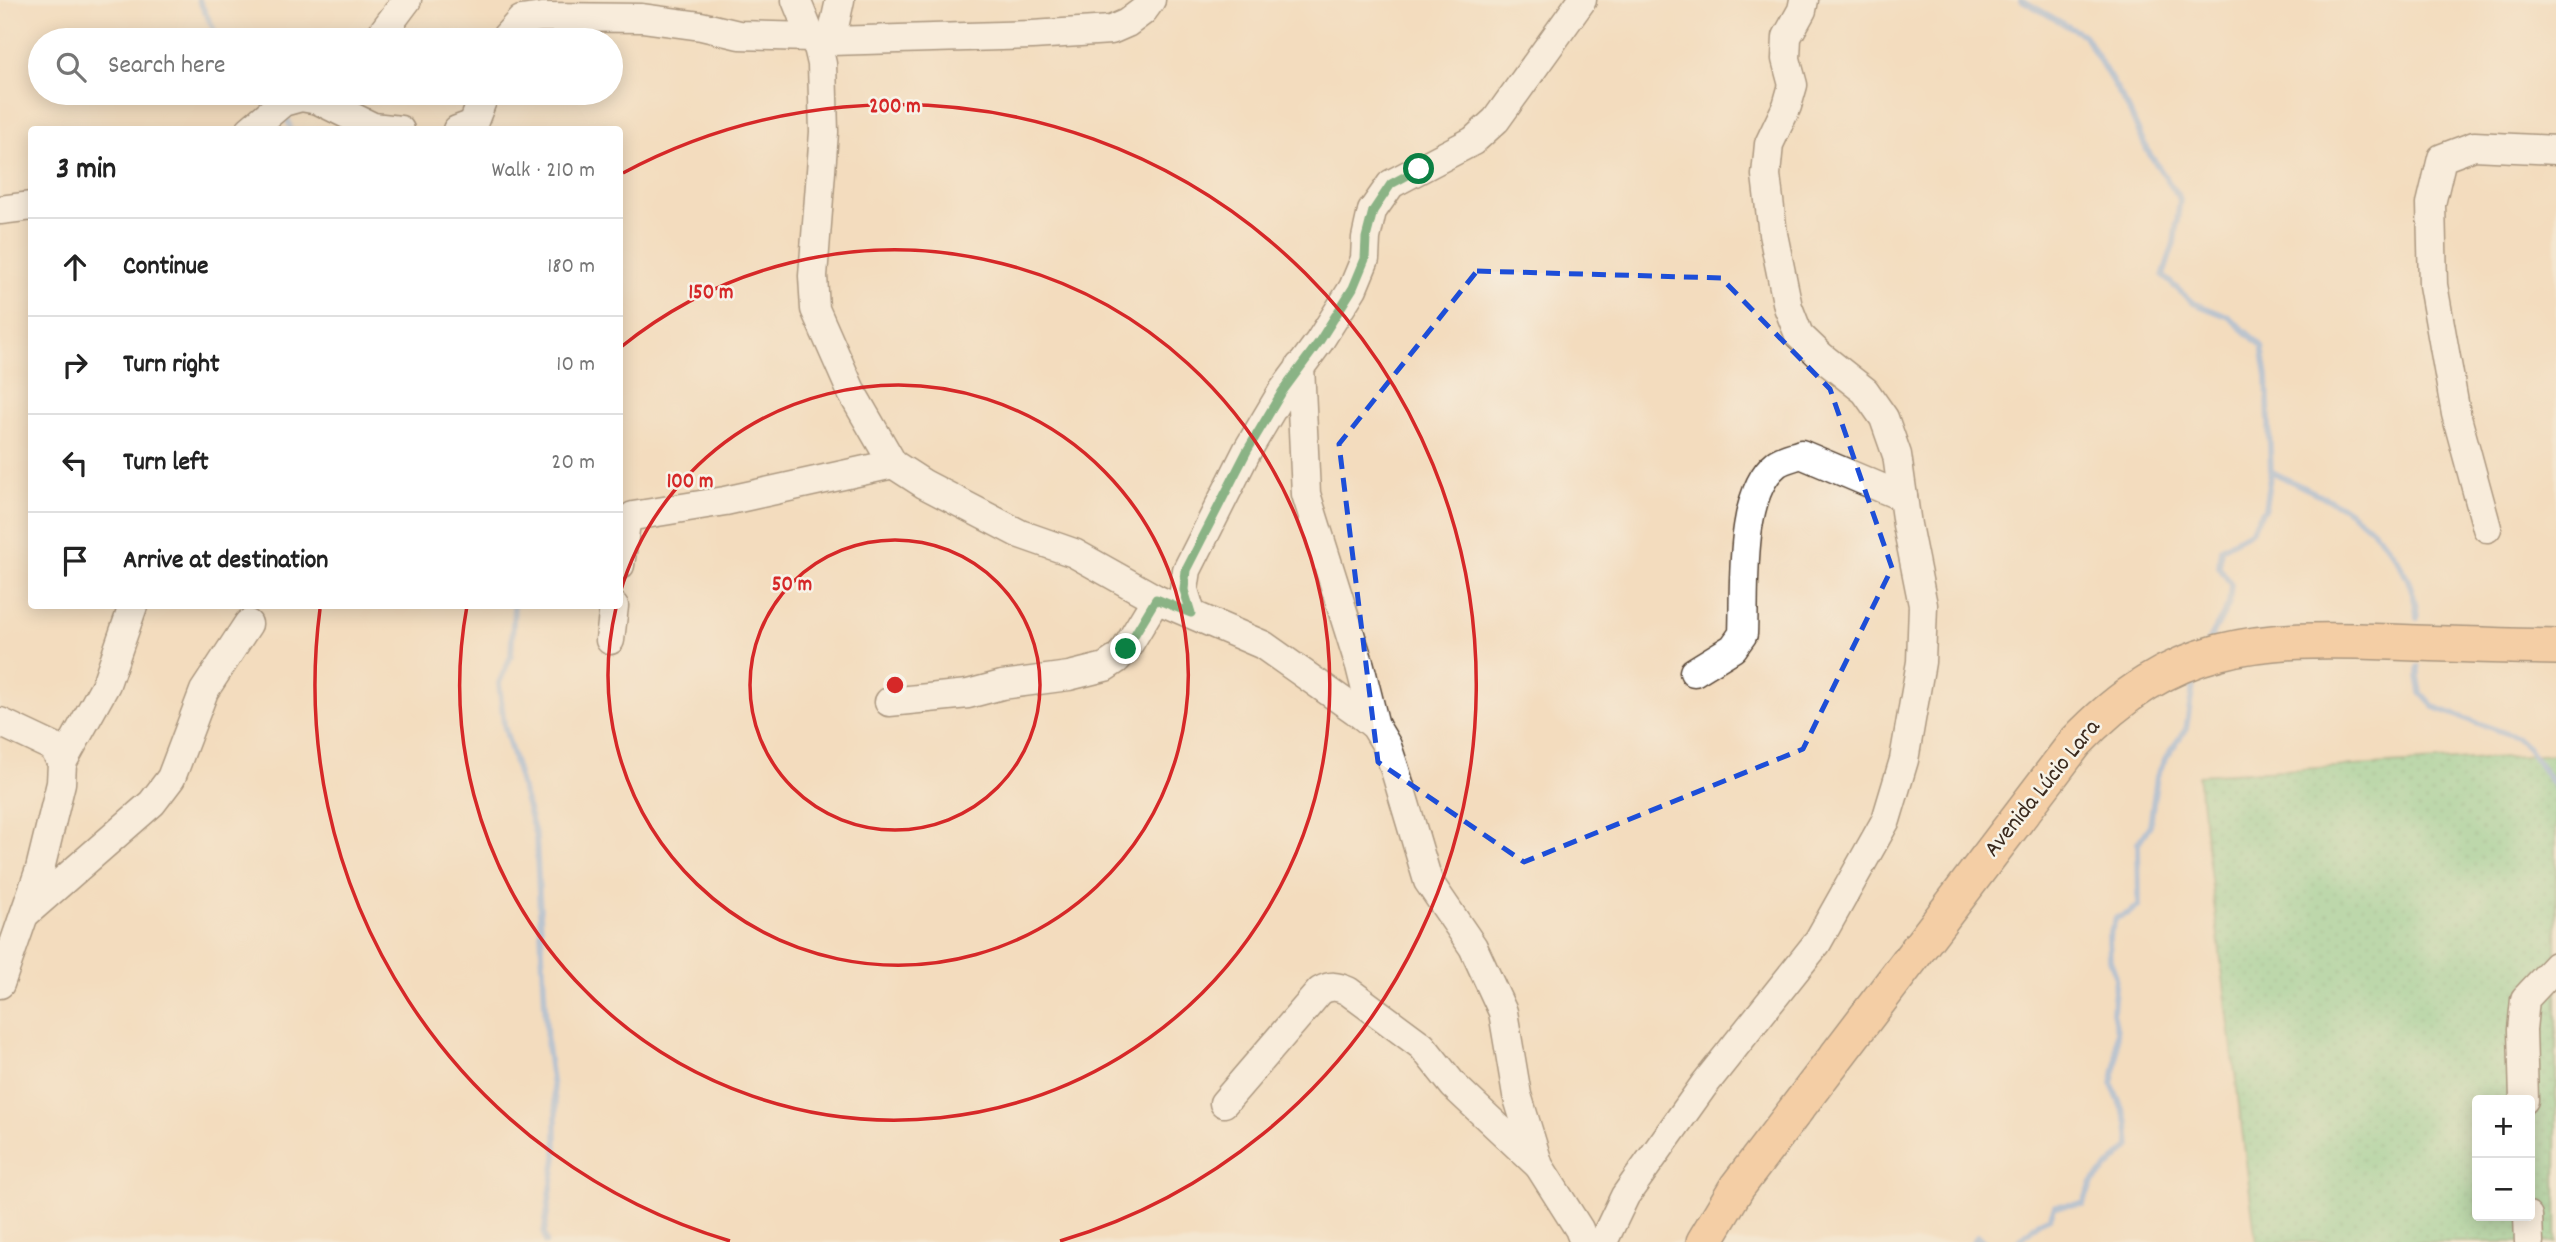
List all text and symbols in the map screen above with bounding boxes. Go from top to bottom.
search box [28,28,623,105]
icon: search [52,48,90,86]
text: Search here [108,48,226,85]
text: 200 m [869,93,921,123]
text: 3 min [56,150,116,193]
route start [1403,153,1434,184]
text: Walk · 210 m [492,155,595,188]
icon: ahead [56,248,94,286]
text: Continue [123,249,208,286]
text: 180 m [547,251,595,284]
text: 150 m [688,279,734,309]
icon: right [56,346,94,384]
text: Turn right [123,347,220,384]
text: 10 m [556,349,595,382]
icon: left [56,444,94,482]
text: Turn left [123,445,209,482]
text: 20 m [551,447,595,480]
text: 100 m [667,468,713,498]
icon: arrive [56,542,94,580]
text: Arrive at destination [123,543,328,580]
text: 50 m [772,571,812,601]
route end [1110,633,1141,664]
centre of rings [883,673,907,697]
street label: Avenida Lúcio Lara [1977,712,2110,865]
map controls [2472,1095,2535,1221]
button: + [2472,1095,2535,1158]
button: − [2472,1158,2535,1221]

